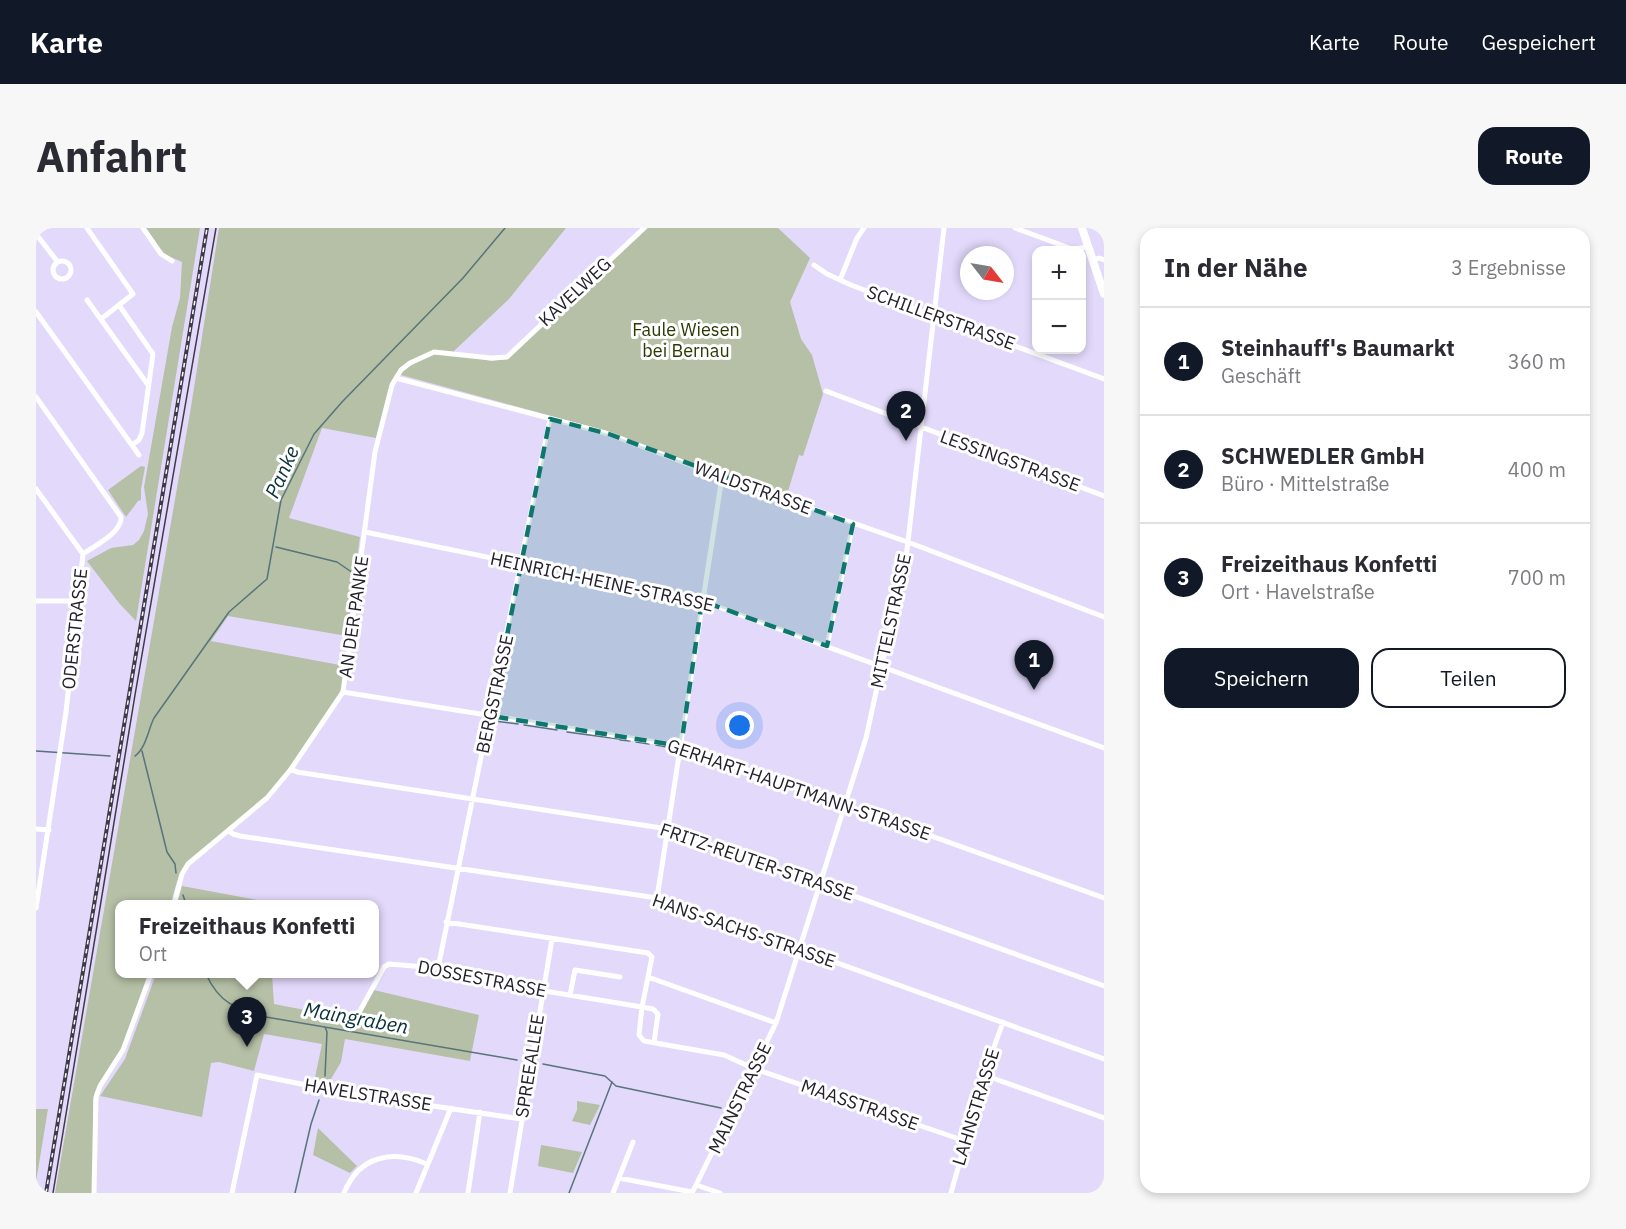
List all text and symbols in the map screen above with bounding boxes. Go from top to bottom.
text: Karte [30,24,103,61]
text: Karte [1309,28,1360,56]
text: Route [1393,28,1449,56]
text: Gespeichert [1482,28,1596,56]
button: Route [1478,127,1590,185]
text: Anfahrt [36,129,187,184]
north arrow [960,246,1014,300]
map controls [1032,246,1086,354]
button: + [1032,246,1086,300]
text: In der Nähe [1164,250,1308,284]
street label: KAVELWEG [533,252,616,331]
text: 3 Ergebnisse [1451,254,1566,281]
street label: SCHILLERSTRASSE [864,280,1019,355]
button: − [1032,300,1086,354]
park label: Faule Wiesen bei Bernau [632,318,740,362]
text: Steinhauff's Baumarkt [1221,333,1455,362]
text: 1 [1178,348,1190,375]
text: 360 m [1508,348,1566,375]
text: Geschäft [1221,362,1301,389]
pin: 2 [886,392,926,441]
street label: LESSINGSTRASSE [937,424,1083,497]
water label: Panke [258,441,305,502]
text: SCHWEDLER GmbH [1221,441,1425,470]
street label: WALDSTRASSE [691,456,815,519]
text: 2 [1178,456,1190,483]
text: 400 m [1508,456,1566,483]
text: Büro · Mittelstraße [1221,470,1390,497]
street label: HEINRICH-HEINE-STRASSE [488,547,716,616]
text: Freizeithaus Konfetti [1221,549,1437,578]
street label: MITTELSTRASSE [865,551,916,690]
street label: AN DER PANKE [334,554,373,679]
text: 3 [1178,564,1190,591]
text: 700 m [1508,564,1566,591]
street label: ODERSTRASSE [57,567,92,691]
text: Ort · Havelstraße [1221,578,1375,605]
street label: BERGSTRASSE [471,632,518,755]
pin: 1 [1014,640,1054,690]
button: Speichern [1164,648,1359,708]
button: Teilen [1371,648,1566,708]
your location [725,711,754,740]
street label: GERHART-HAUPTMANN-STRASSE [664,734,934,846]
street label: FRITZ-REUTER-STRASSE [657,817,857,906]
street label: HANS-SACHS-STRASSE [649,888,839,973]
popup [115,900,379,978]
text: Freizeithaus Konfetti [139,911,355,940]
text: Ort [139,940,167,967]
street label: DOSSESTRASSE [416,955,549,1002]
water label: Maingraben [302,995,411,1040]
pin: 3 [228,998,266,1047]
street label: SPREEALLEE [510,1013,549,1119]
street label: MAINSTRASSE [703,1038,776,1157]
street label: LAHNSTRASSE [947,1046,1004,1168]
street label: HAVELSTRASSE [303,1073,433,1116]
street label: MAASSTRASSE [798,1074,922,1135]

